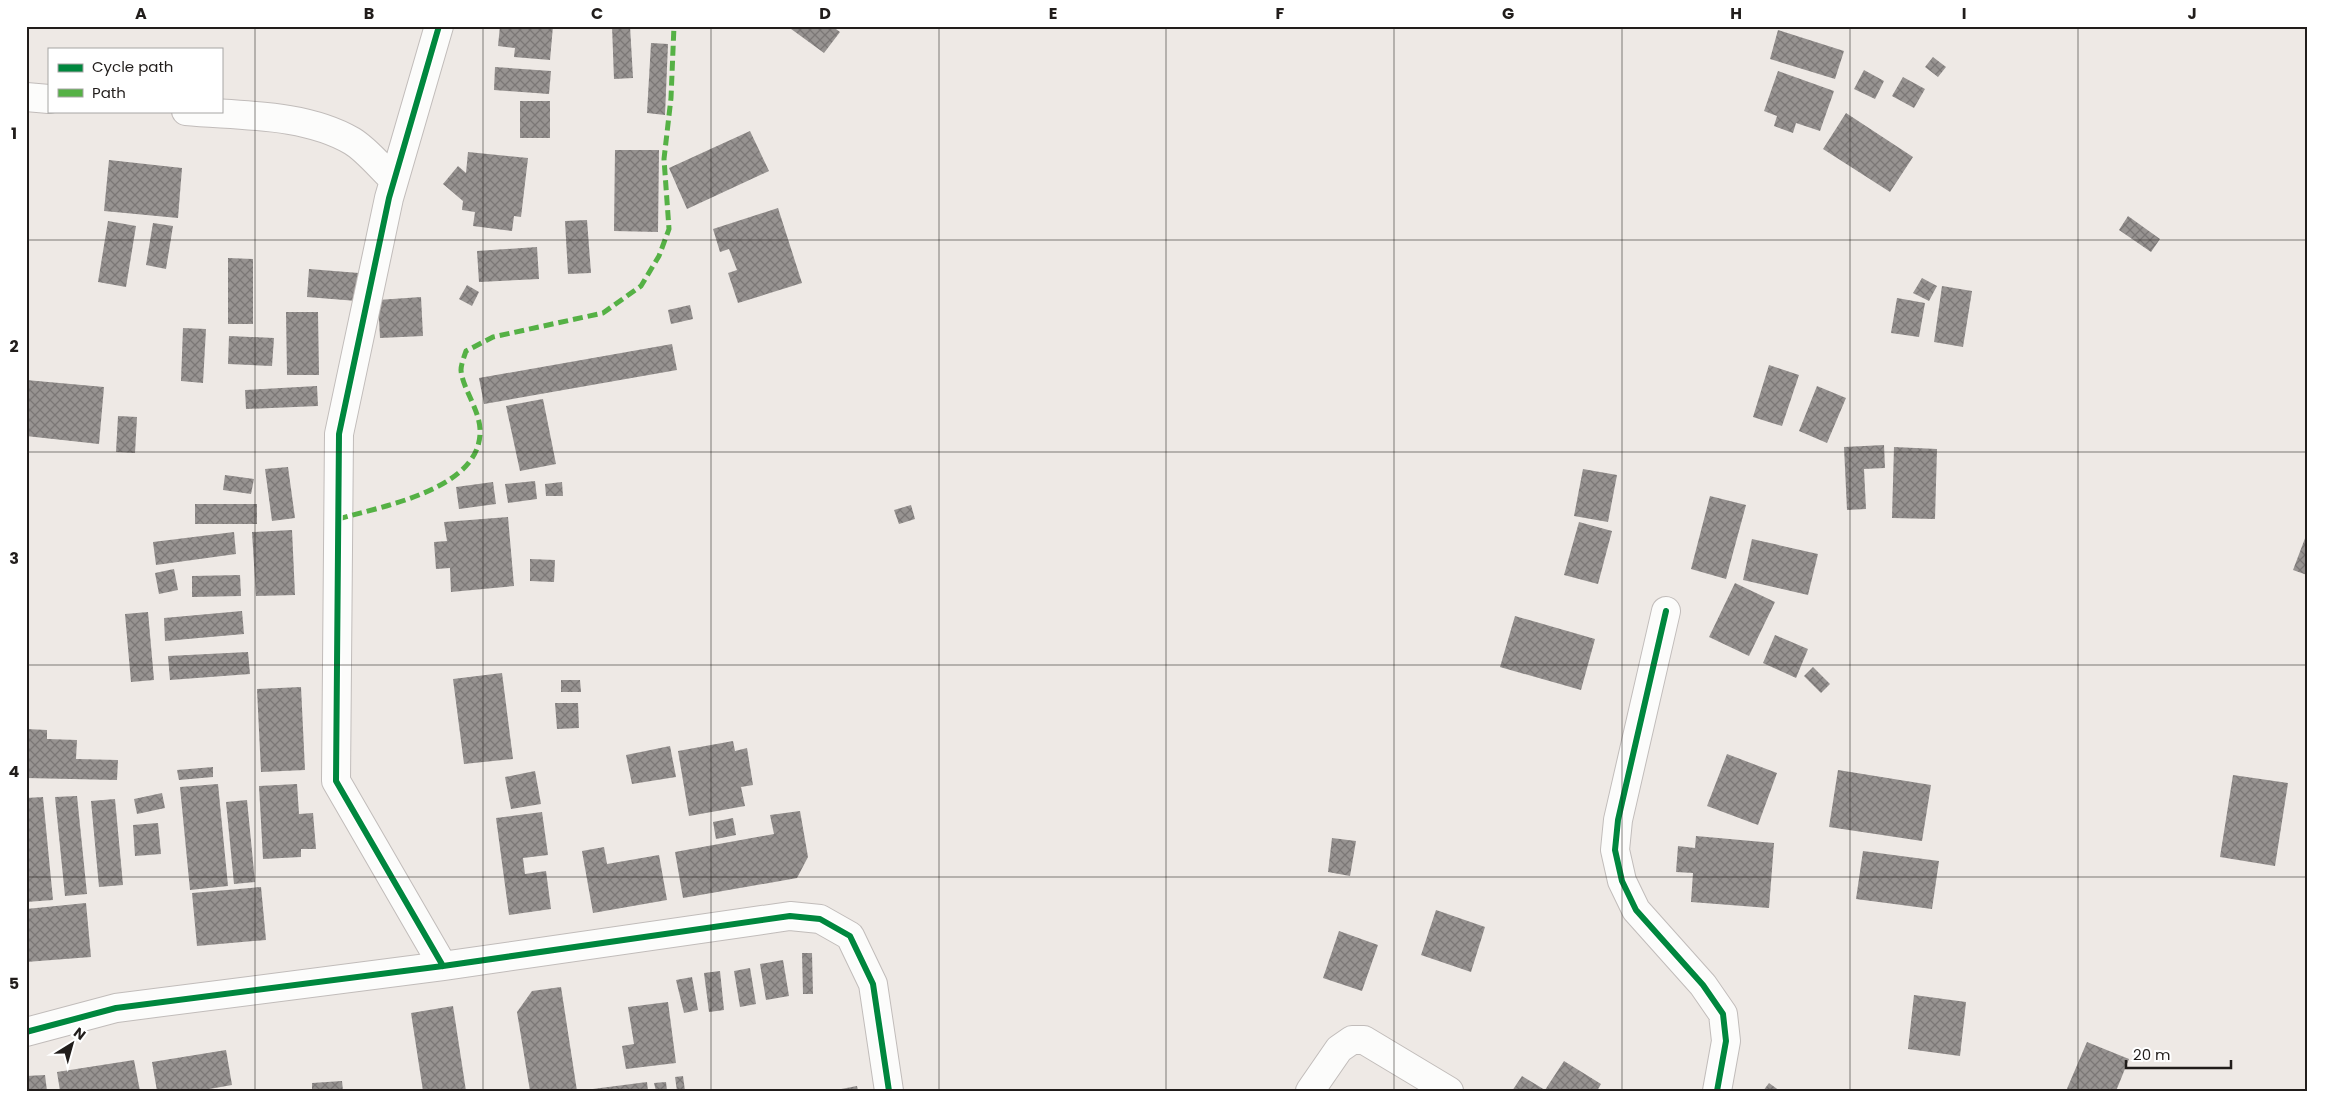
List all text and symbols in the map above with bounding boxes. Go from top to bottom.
text: A [135,2,147,25]
text: B [364,2,374,25]
text: C [591,2,603,25]
text: D [819,2,831,25]
text: E [1049,2,1057,25]
text: F [1276,2,1285,25]
text: G [1502,2,1514,25]
text: H [1730,2,1742,25]
text: I [1962,2,1966,25]
text: J [2187,2,2197,25]
legend [48,48,222,112]
text: Cycle path [92,56,173,77]
text: Path [92,82,126,103]
text: 1 [11,122,17,145]
text: 2 [9,335,19,358]
text: 3 [9,547,19,570]
text: 4 [9,760,20,783]
text: 5 [9,972,19,995]
north arrow [48,1020,98,1070]
text: N [70,1022,90,1045]
scale bar [2126,1037,2230,1069]
text: 20 m [2133,1044,2171,1065]

